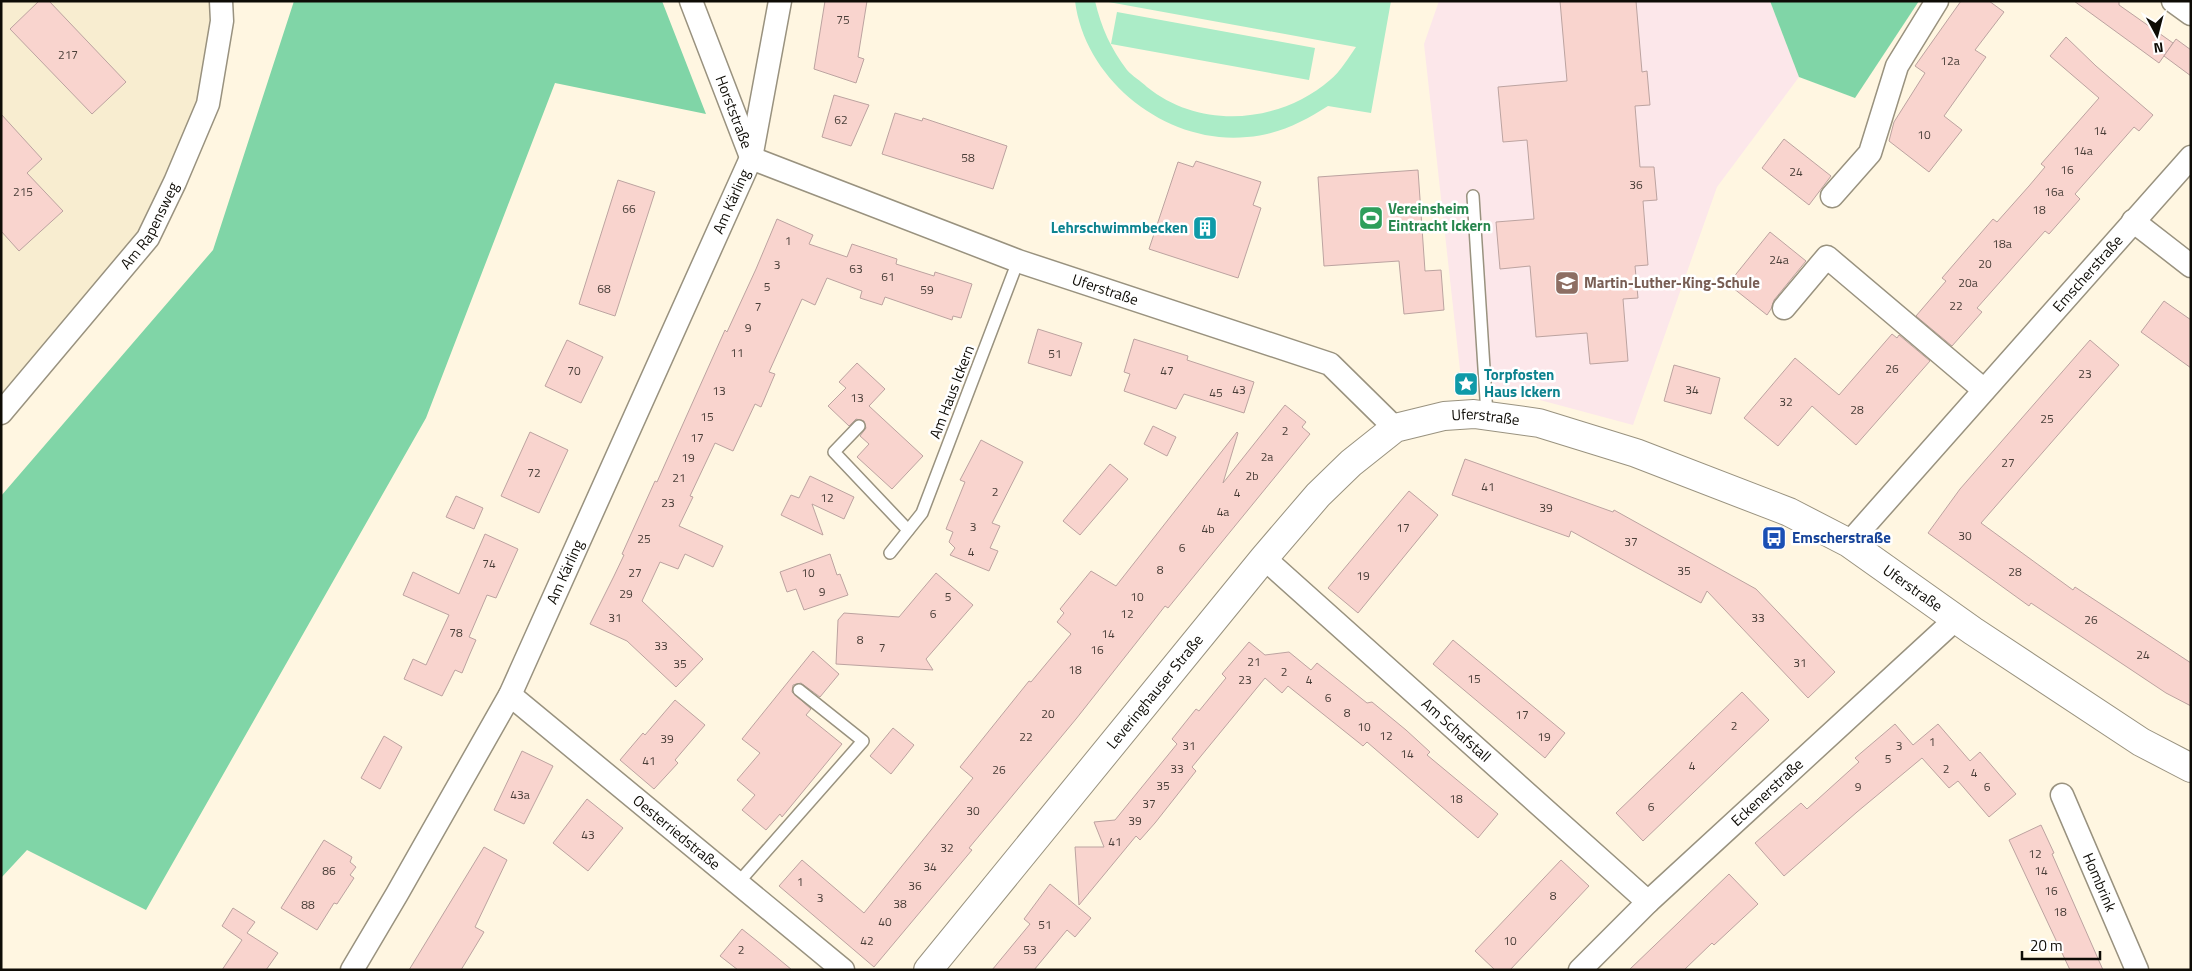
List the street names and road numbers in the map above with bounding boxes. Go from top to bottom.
street label: Horststraße [710,72,759,152]
street label: Am Kärling [706,165,756,237]
street label: Am Rapensweg [114,178,184,274]
street label: Emscherstraße [2047,230,2128,317]
street label: Uferstraße [1069,268,1141,311]
street label: Am Haus Ickern [923,342,980,442]
street label: Uferstraße [1451,402,1521,431]
street label: Am Kärling [540,536,589,608]
street label: Uferstraße [1878,559,1947,617]
street label: Leveringhauser Straße [1101,629,1208,754]
street label: Am Schafstall [1417,692,1496,767]
street label: Eckenerstraße [1725,753,1808,831]
street label: Oesterriedstraße [628,789,726,875]
street label: Hombrink [2077,849,2123,915]

